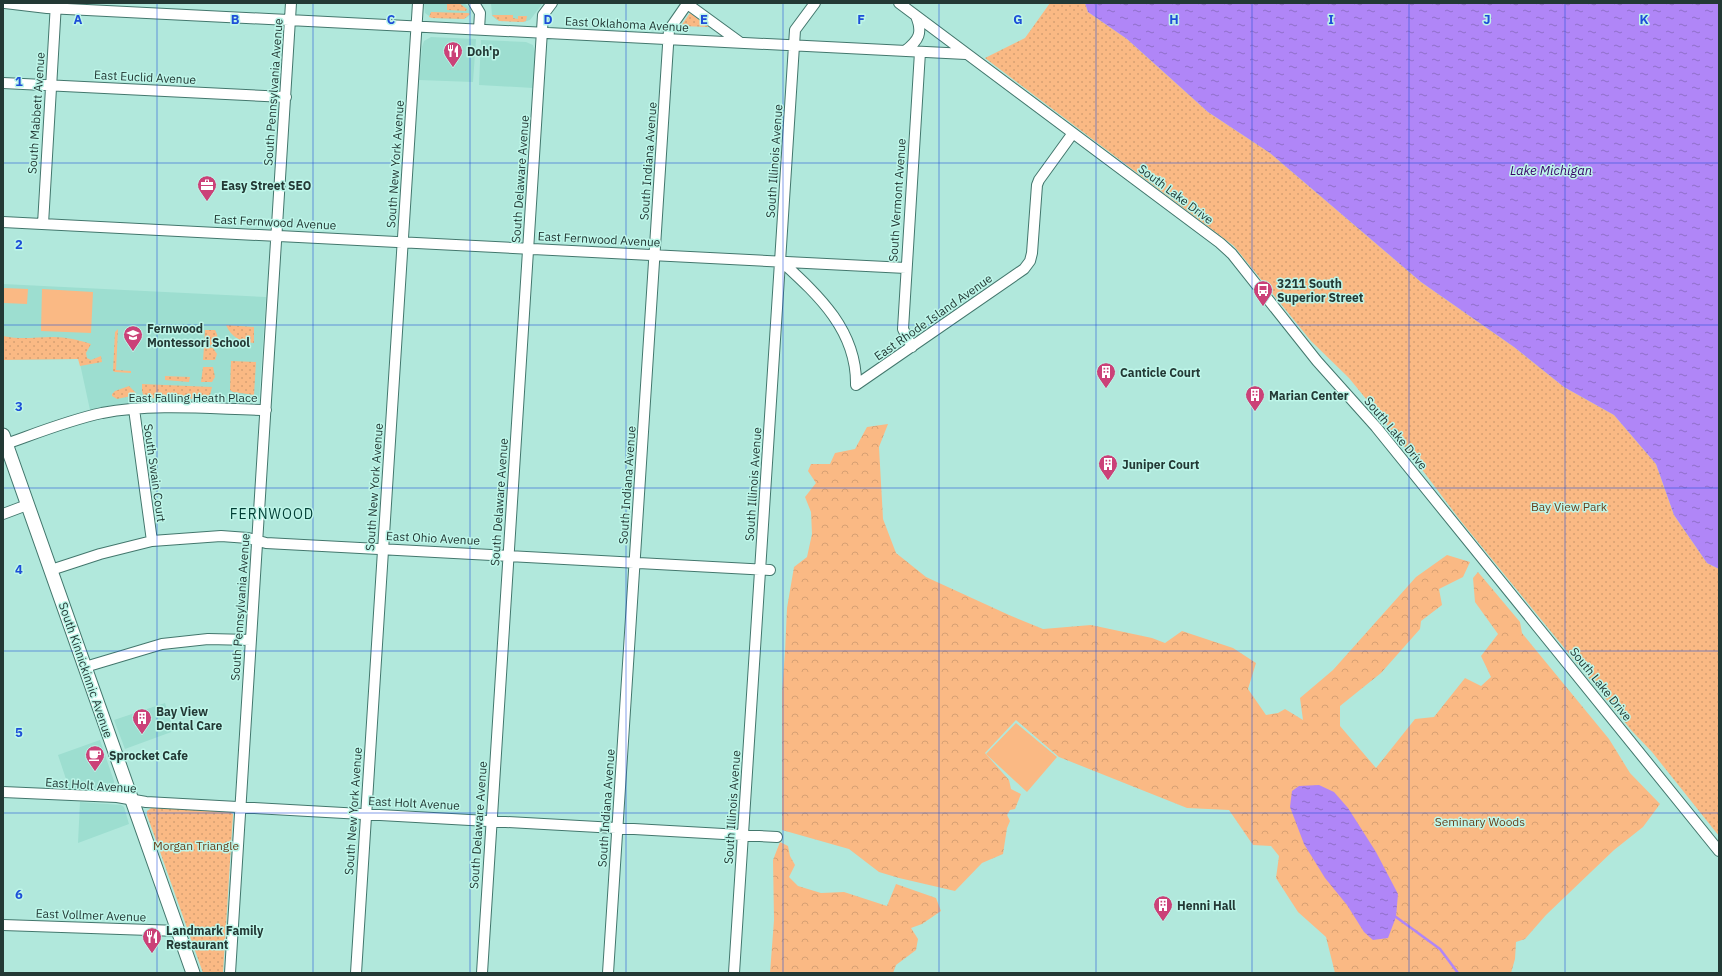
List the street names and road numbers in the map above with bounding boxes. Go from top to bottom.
street label: East Oklahoma Avenue [565,13,690,35]
street label: South Pennsylvania Avenue [260,17,286,166]
street label: South Mabbett Avenue [24,51,48,174]
street label: East Euclid Avenue [94,67,197,87]
street label: South New York Avenue [383,99,407,229]
street label: South Indiana Avenue [636,101,660,221]
street label: South Illinois Avenue [763,103,785,218]
street label: South Delaware Avenue [508,114,532,243]
street label: South Vermont Avenue [885,138,909,262]
street label: South Lake Drive [1135,161,1217,227]
street label: East Fernwood Avenue [213,211,337,233]
street label: East Fernwood Avenue [537,228,661,250]
street label: East Rhode Island Avenue [871,270,995,364]
street label: East Falling Heath Place [128,390,258,405]
street label: South Lake Drive [1361,394,1431,473]
street label: South New York Avenue [362,422,386,552]
street label: South Swain Court [141,423,169,523]
street label: South Indiana Avenue [615,425,639,545]
street label: South Illinois Avenue [742,426,764,541]
street label: South Delaware Avenue [487,437,511,566]
street label: East Ohio Avenue [386,528,481,548]
street label: South Pennsylvania Avenue [227,532,253,681]
street label: South Kinnickinnic Avenue [56,600,116,740]
street label: South Lake Drive [1567,644,1635,724]
street label: South New York Avenue [341,746,365,876]
street label: South Indiana Avenue [594,748,618,868]
street label: South Illinois Avenue [721,749,743,864]
street label: South Delaware Avenue [466,760,490,889]
street label: East Holt Avenue [45,774,138,796]
street label: East Holt Avenue [368,793,461,813]
street label: East Vollmer Avenue [35,906,147,924]

